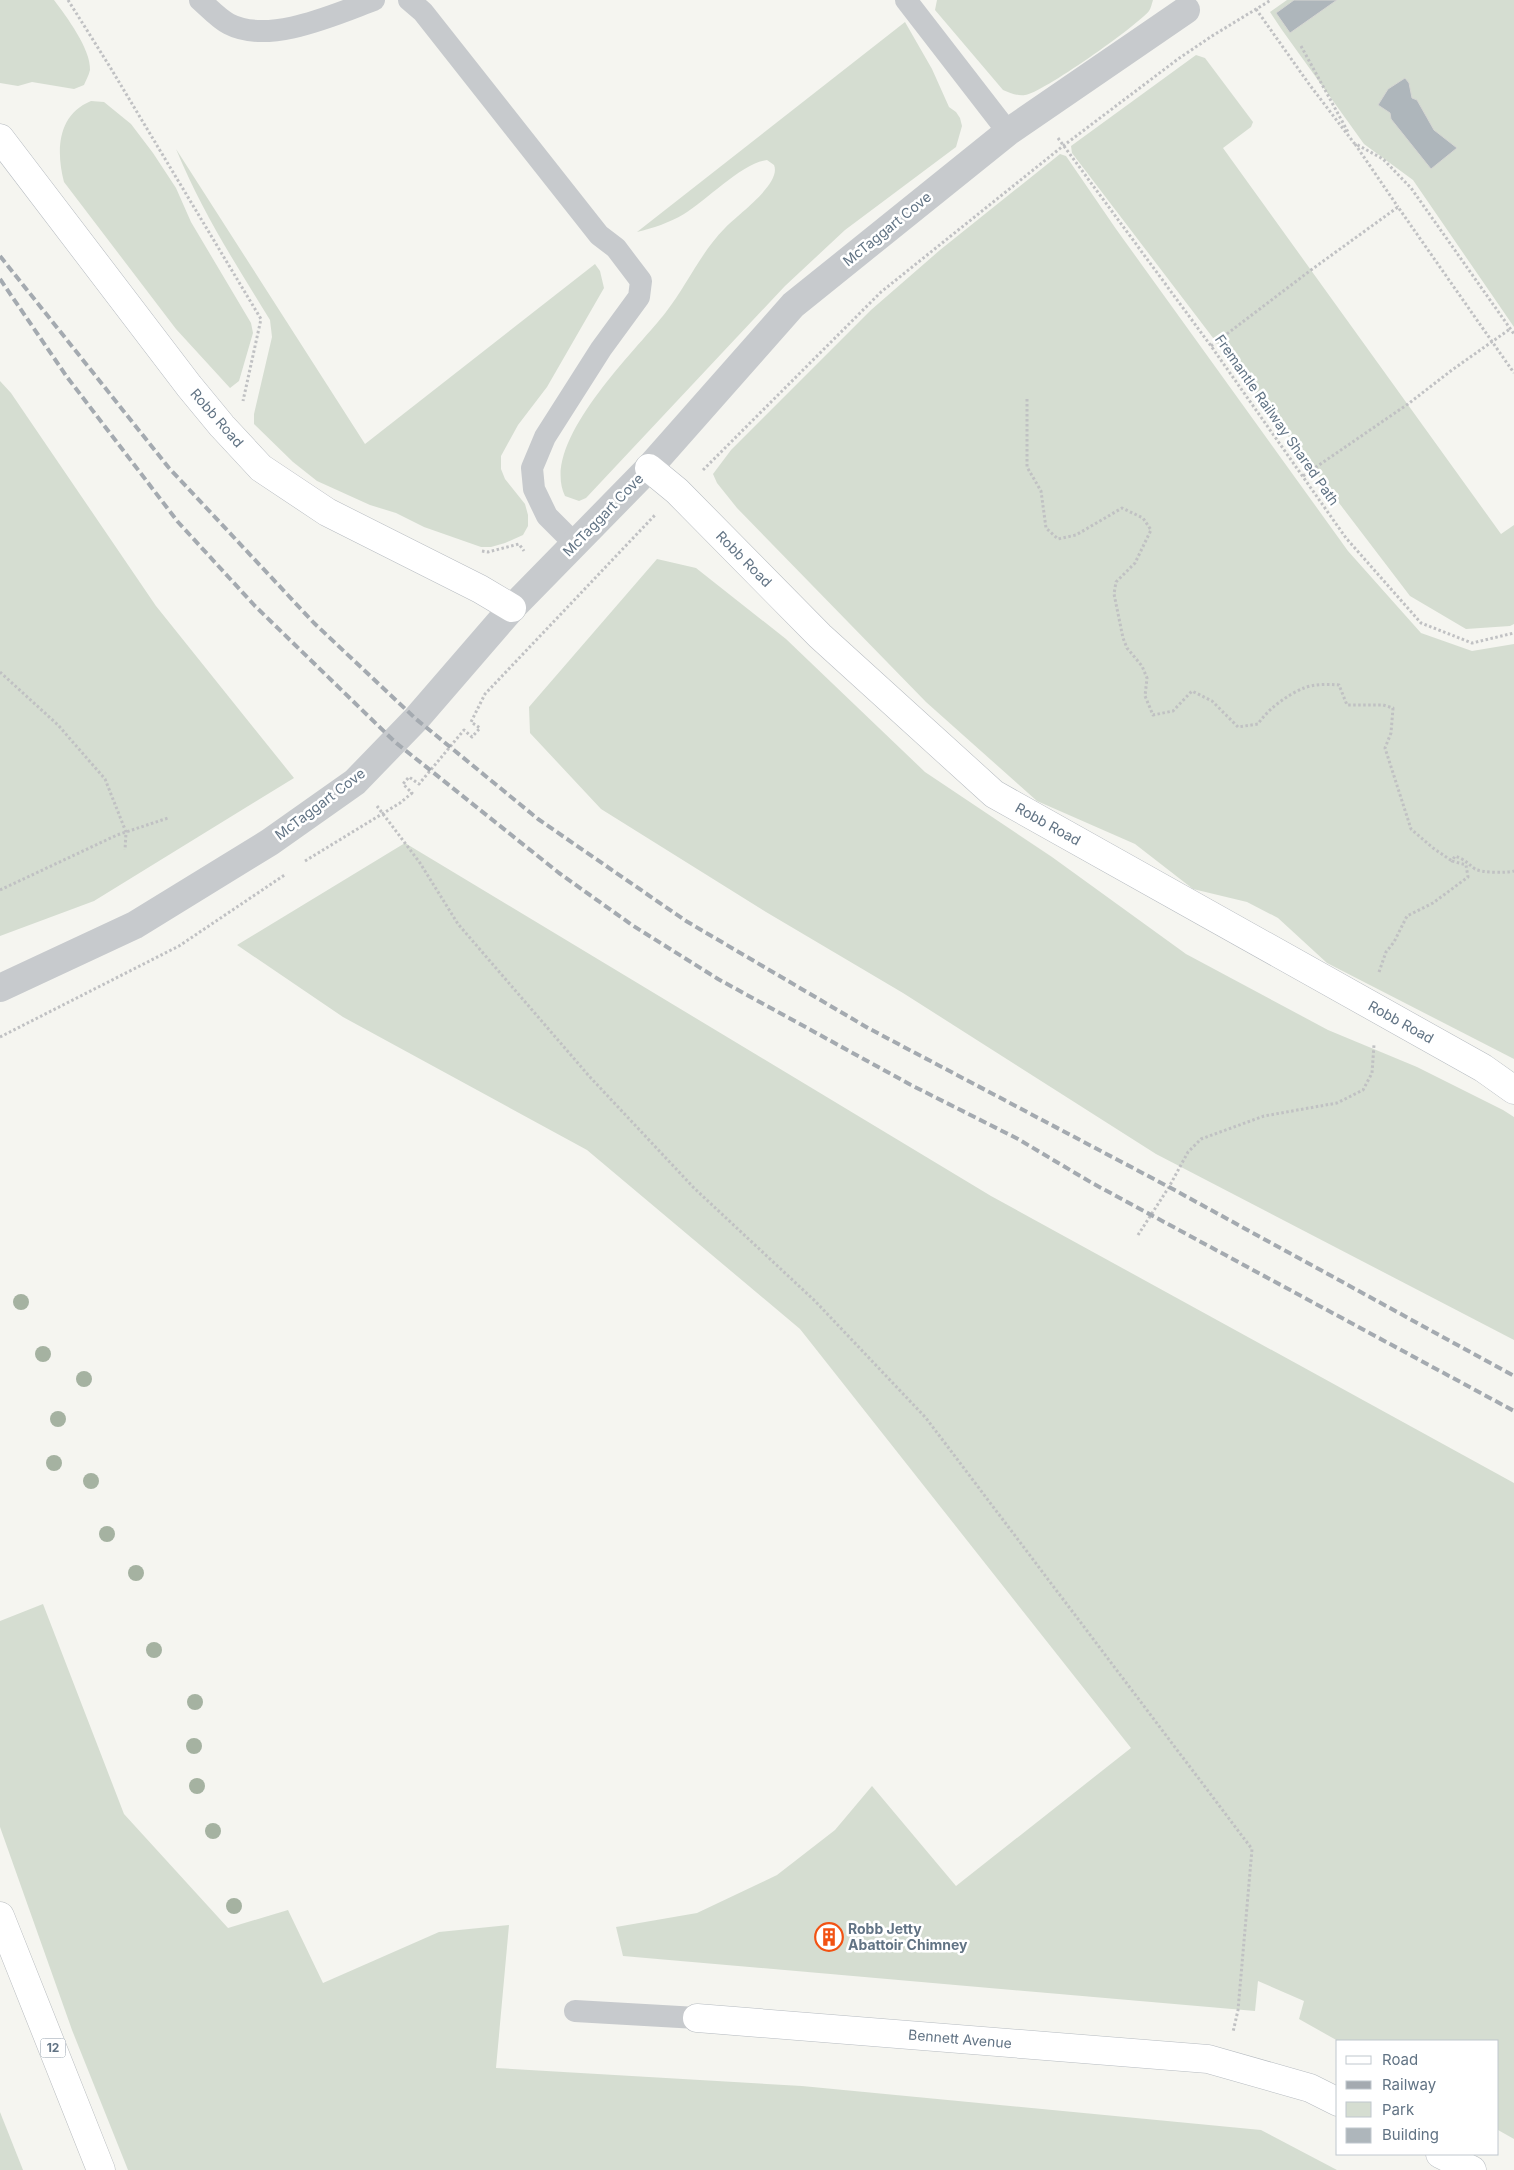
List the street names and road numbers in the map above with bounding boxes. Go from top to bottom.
street label: McTaggart Cove [839,188,934,269]
street label: Fremantle Railway Shared Path [1212,331,1343,508]
street label: Robb Road [187,385,247,450]
street label: McTaggart Cove [559,470,646,560]
street label: Robb Road [713,527,776,590]
street label: McTaggart Cove [271,764,368,843]
street label: Robb Road [1013,799,1084,848]
street label: Robb Road [1366,997,1437,1046]
street label: Bennett Avenue [908,2026,1013,2052]
road number: 12 [40,2039,66,2058]

